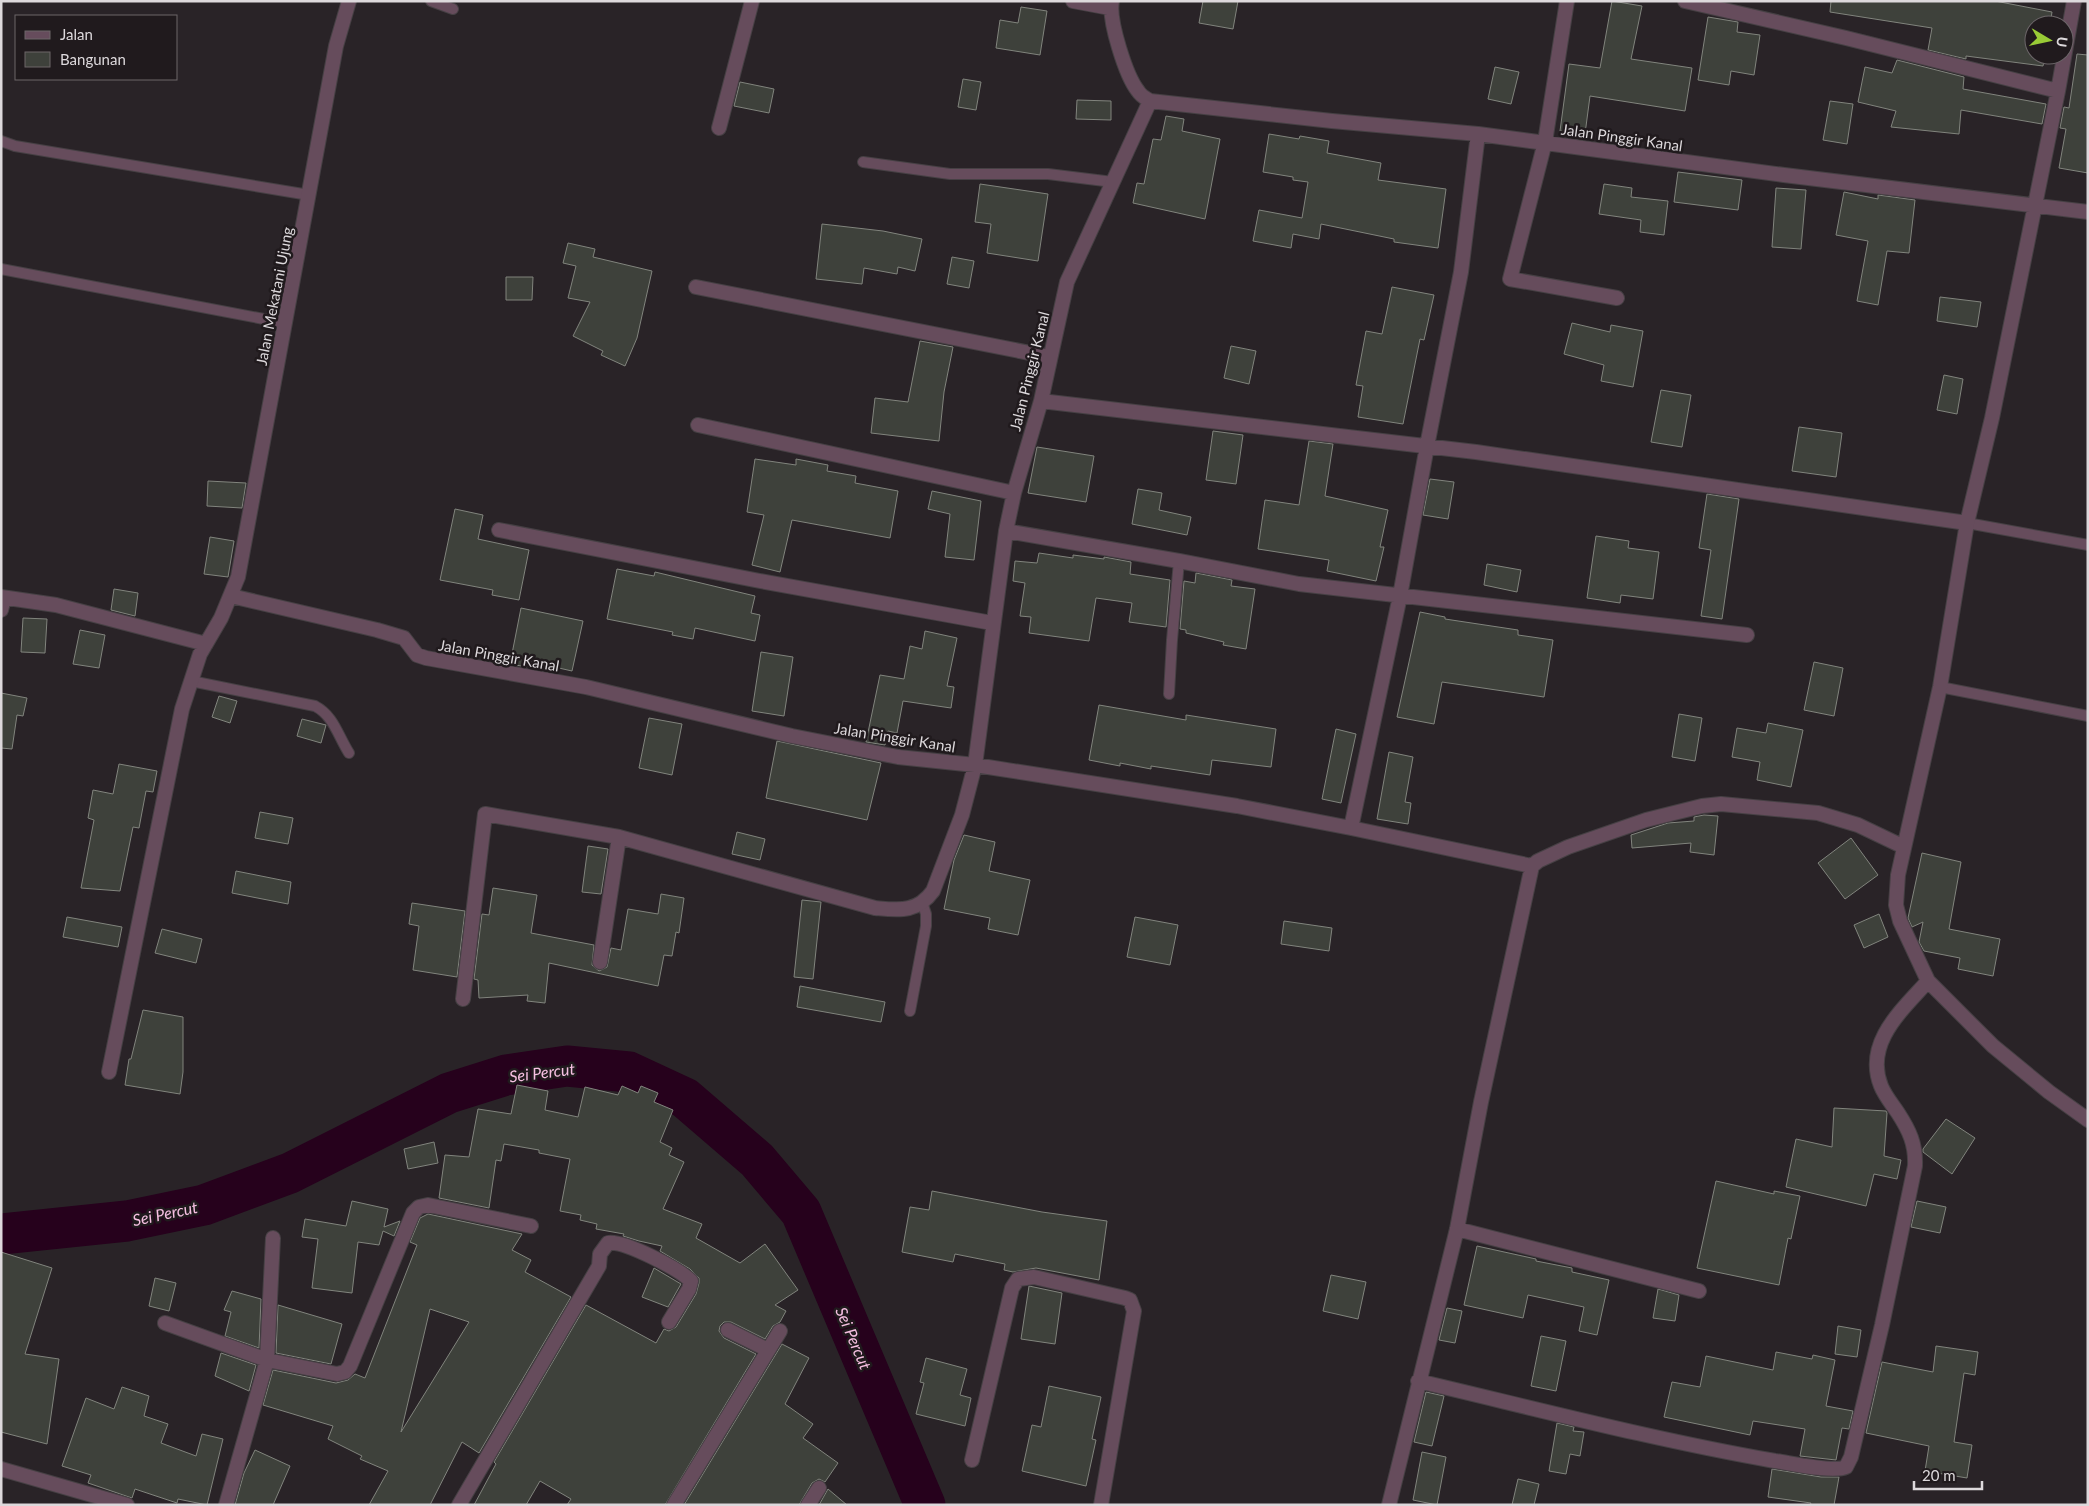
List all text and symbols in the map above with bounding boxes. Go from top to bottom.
legend [15,15,178,80]
north arrow [2024,15,2074,65]
text: Jalan [60,25,93,43]
text: U [2053,36,2072,49]
text: Bangunan [60,50,126,68]
street label: Jalan Pinggir Kanal [1560,120,1684,154]
street label: Jalan Mekatani Ujung [252,225,296,367]
street label: Jalan Pinggir Kanal [1005,309,1053,433]
street label: Jalan Pinggir Kanal [437,636,561,674]
street label: Jalan Pinggir Kanal [833,719,957,755]
water label: Sei Percut [508,1059,576,1085]
water label: Sei Percut [131,1197,200,1229]
water label: Sei Percut [832,1304,876,1372]
scale bar [1914,1458,1982,1490]
text: 20 m [1922,1466,1956,1484]

